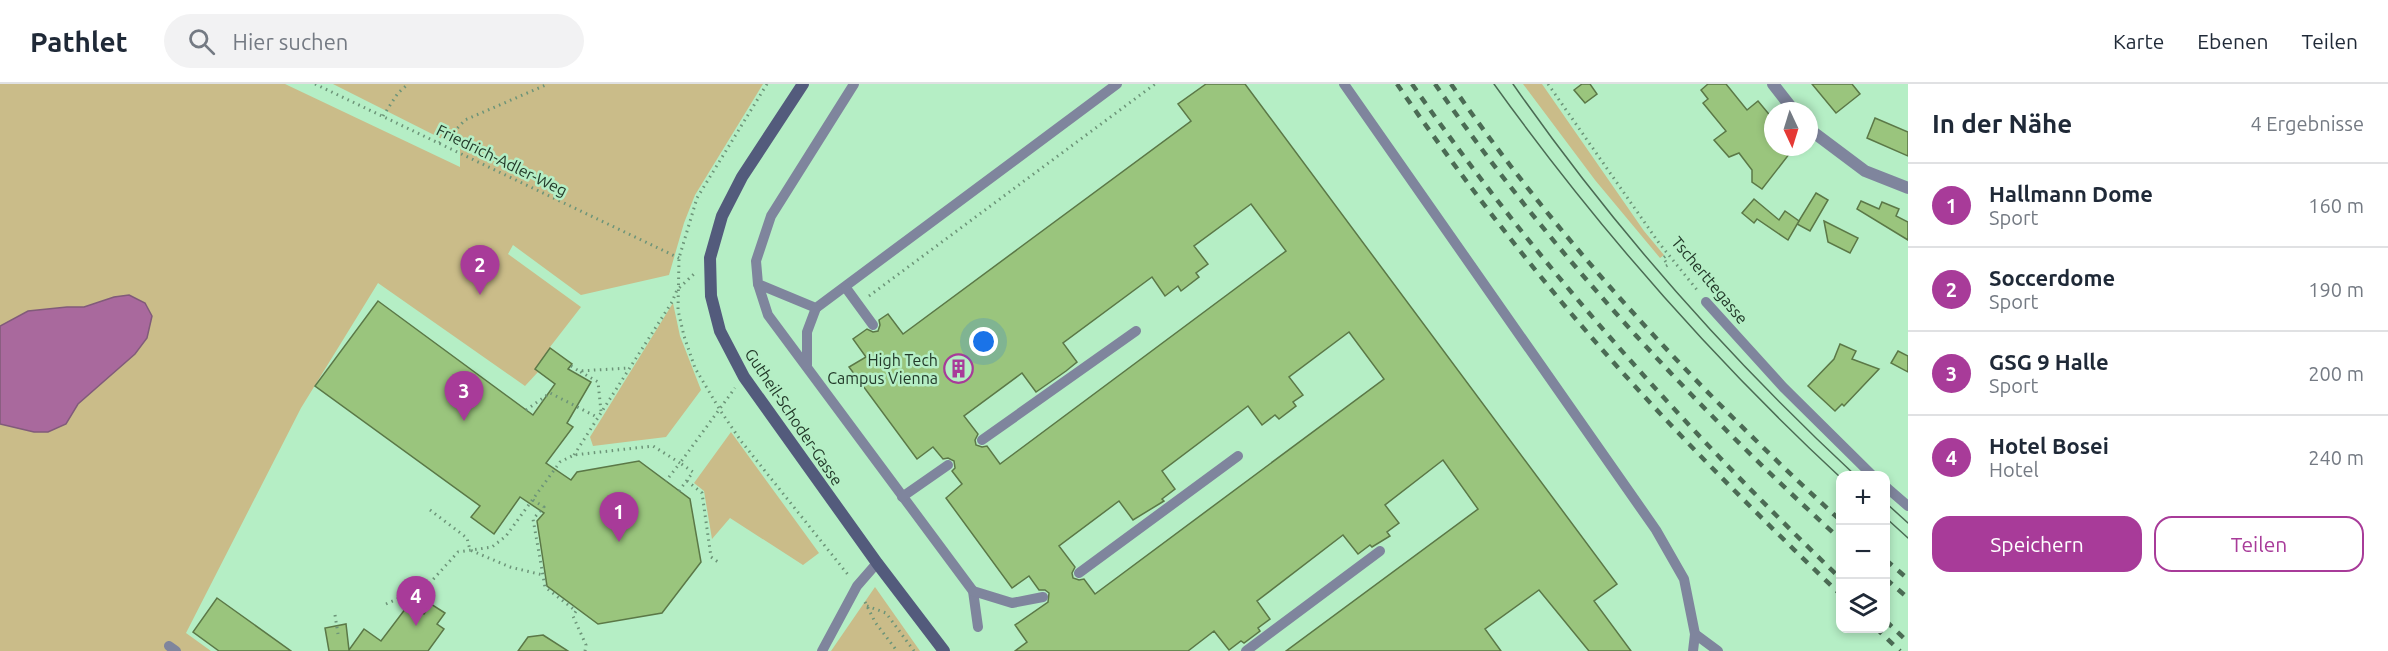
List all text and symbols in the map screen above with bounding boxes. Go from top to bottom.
search box [164,14,584,68]
icon: search [185,25,218,58]
text: Pathlet [30,26,128,57]
text: Hier suchen [233,29,348,54]
text: Karte [2113,29,2164,53]
text: Ebenen [2197,29,2269,53]
text: Teilen [2302,29,2358,53]
north arrow [1764,102,1818,156]
text: In der Nähe [1932,109,2072,138]
text: 4 Ergebnisse [2250,112,2364,135]
street label: Friedrich-Adler-Weg [434,121,570,199]
text: Hallmann Dome [1989,181,2153,206]
text: 1 [1946,194,1957,217]
text: 160 m [2308,194,2364,217]
text: Sport [1989,206,2038,229]
street label: Tscherttegasse [1668,233,1752,327]
pin: 2 [460,246,500,295]
text: Soccerdome [1989,265,2115,290]
text: 2 [1946,278,1957,301]
text: 190 m [2308,278,2364,301]
text: Sport [1989,290,2038,313]
your location [969,327,998,356]
street label: Gutheil-Schoder-Gasse [741,345,847,489]
text: GSG 9 Halle [1989,349,2109,374]
place label: High Tech Campus Vienna [827,351,938,387]
building icon: High Tech Campus Vienna [943,353,975,385]
text: 3 [1946,362,1957,385]
text: 200 m [2308,362,2364,385]
pin: 3 [444,372,484,421]
text: Sport [1989,374,2038,397]
text: Hotel Bosei [1989,433,2109,458]
text: 4 [1946,446,1957,469]
text: 240 m [2308,446,2364,469]
text: Hotel [1989,458,2039,481]
map controls [1836,471,1890,633]
button: + [1836,471,1890,525]
pin: 1 [600,492,638,542]
button: Speichern [1932,516,2142,572]
button: Teilen [2154,516,2364,572]
button: − [1836,525,1890,579]
pin: 4 [396,576,436,626]
button: layers [1836,579,1890,633]

